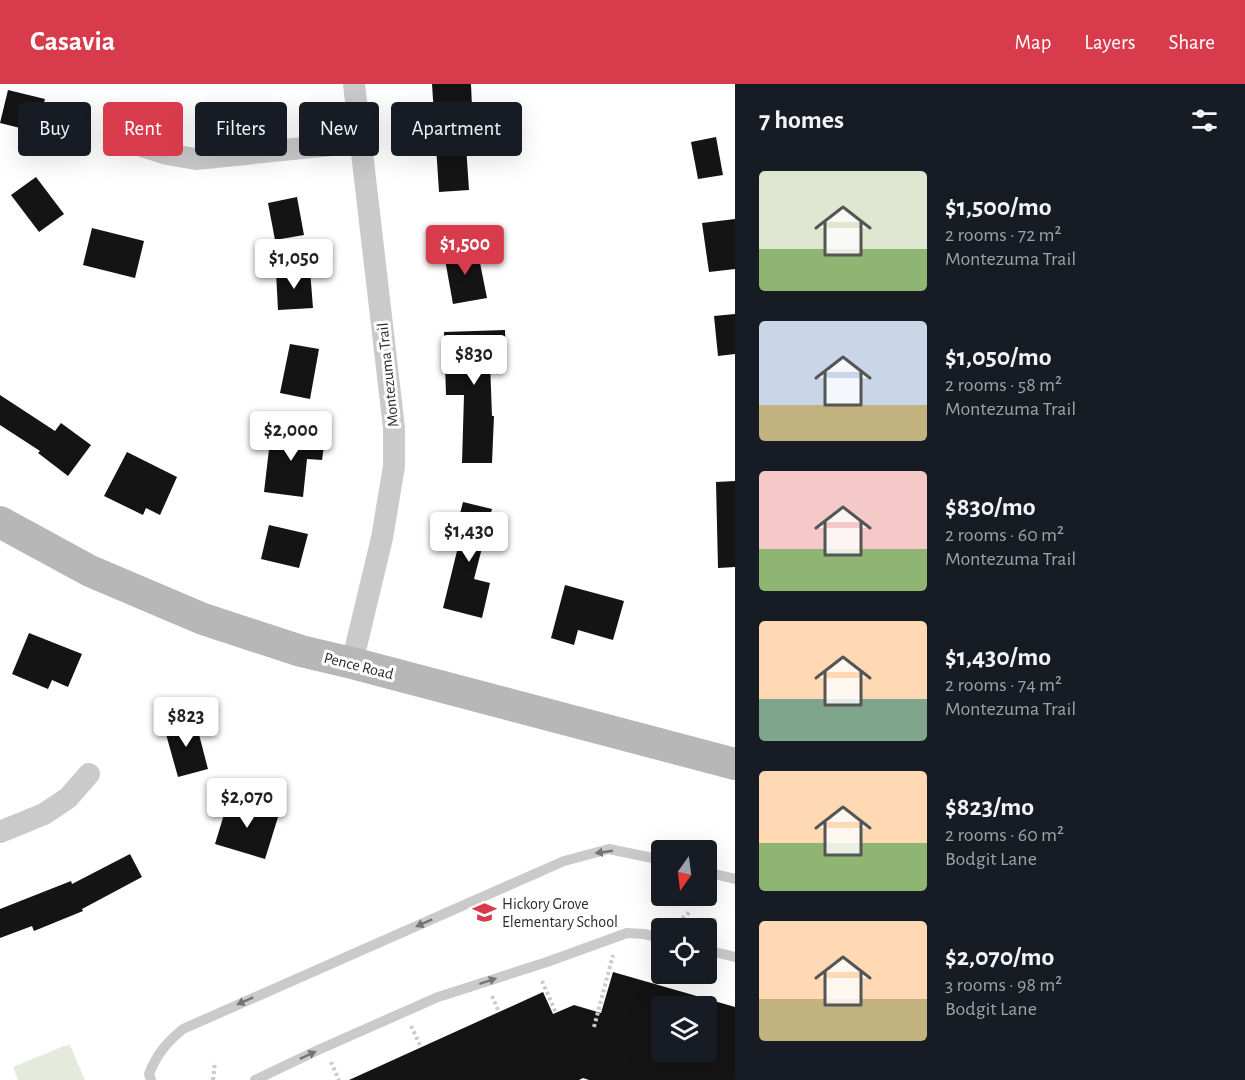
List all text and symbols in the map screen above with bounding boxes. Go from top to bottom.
text: Casavia [30,28,115,56]
text: Map [1015,32,1051,53]
text: Layers [1084,32,1135,53]
text: Share [1168,32,1215,53]
chip: Buy [18,102,91,156]
chip: Rent [103,102,183,156]
chip: Filters [195,102,287,156]
chip: New [299,102,379,156]
chip: Apartment [391,102,522,156]
icon: filters [1188,104,1221,137]
text: 7 homes [759,107,844,133]
text: $1,500/mo [945,194,1052,220]
icon: home [807,195,879,267]
pin: $1,500 [416,225,514,276]
text: 2 rooms · 72 m² [945,225,1062,245]
text: $1,500 [440,234,490,254]
pin: $1,050 [245,239,343,290]
text: $1,050 [269,248,319,268]
text: Montezuma Trail [945,249,1076,269]
street label: Montezuma Trail [375,322,401,428]
pin: $830 [438,335,510,386]
text: $830 [455,344,493,364]
text: $1,050/mo [945,344,1052,370]
icon: home [807,345,879,417]
text: 2 rooms · 58 m² [945,375,1062,395]
text: Montezuma Trail [945,399,1076,419]
pin: $2,000 [242,411,340,462]
text: $2,000 [264,420,318,440]
text: $830/mo [945,494,1035,520]
icon: home [807,495,879,567]
pin: $1,430 [420,512,518,563]
text: $1,430 [444,521,494,541]
text: 2 rooms · 60 m² [945,525,1064,545]
text: Montezuma Trail [945,549,1076,569]
text: $1,430/mo [945,644,1051,670]
icon: home [807,645,879,717]
street label: Pence Road [322,650,395,682]
text: 2 rooms · 74 m² [945,675,1062,695]
pin: $823 [150,697,222,748]
text: Montezuma Trail [945,699,1076,719]
text: $823 [168,706,204,726]
pin: $2,070 [198,778,296,829]
text: $2,070 [221,787,273,807]
text: $823/mo [945,794,1034,820]
icon: home [807,795,879,867]
text: 2 rooms · 60 m² [945,825,1064,845]
north arrow [651,840,717,906]
map controls [651,840,717,1062]
one-way arrow [595,847,614,856]
text: Bodgit Lane [945,849,1037,869]
place label: Hickory Grove Elementary School [502,896,618,931]
school or university icon: Hickory Grove Elementary School [471,899,497,925]
one-way arrow [414,918,432,928]
button: locate [651,918,717,984]
text: $2,070/mo [945,944,1054,970]
icon: home [807,945,879,1017]
text: 3 rooms · 98 m² [945,975,1062,995]
one-way arrow [479,976,497,985]
button: layers [651,996,717,1062]
one-way arrow [237,997,254,1006]
text: Bodgit Lane [945,999,1037,1019]
one-way arrow [300,1050,318,1060]

